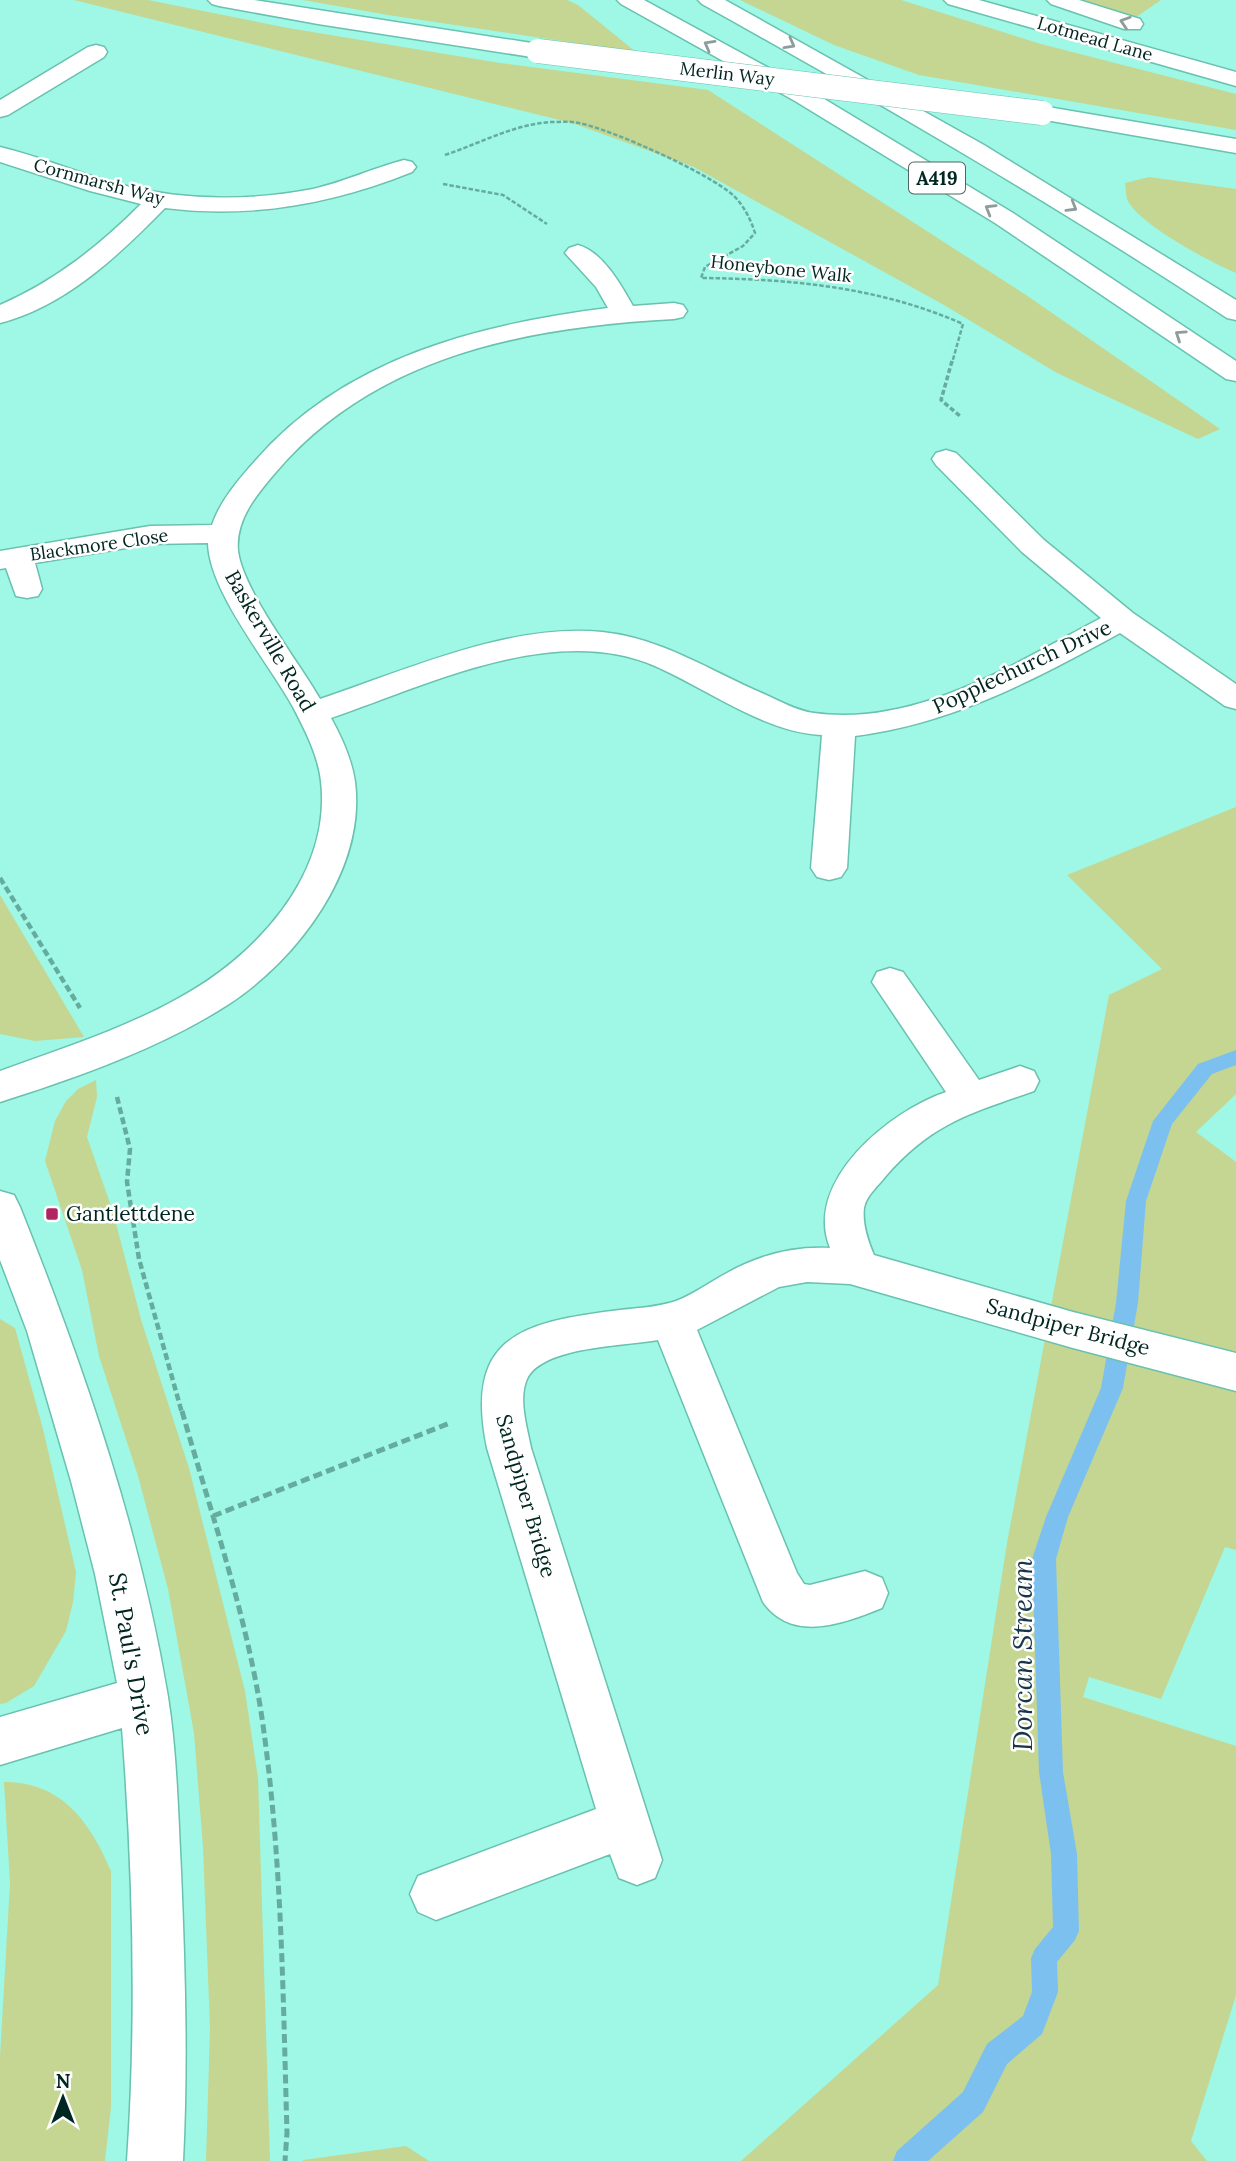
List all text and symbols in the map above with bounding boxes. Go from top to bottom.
street label: Lotmead Lane [1035,11,1156,66]
one-way arrow [1120,16,1132,30]
one-way arrow [783,36,796,50]
one-way arrow [704,40,716,53]
street label: Merlin Way [678,56,776,91]
street label: Cornmarsh Way [31,153,168,210]
road number: A419 [909,162,965,194]
one-way arrow [1064,199,1077,212]
one-way arrow [984,205,997,218]
street label: Honeybone Walk [709,250,853,287]
one-way arrow [1175,331,1188,343]
street label: Blackmore Close [28,523,170,566]
street label: Baskerville Road [219,565,322,716]
street label: Popplechurch Drive [928,613,1115,720]
place label: Gantlettdene [66,1200,195,1227]
marker: Gantlettdene [44,1206,60,1222]
street label: Sandpiper Bridge [983,1292,1153,1361]
street label: Sandpiper Bridge [490,1411,563,1581]
water label: Dorcan Stream [1004,1558,1040,1751]
street label: St. Paul's Drive [102,1570,161,1738]
north arrow [28,2063,98,2133]
text: N [56,2069,71,2093]

